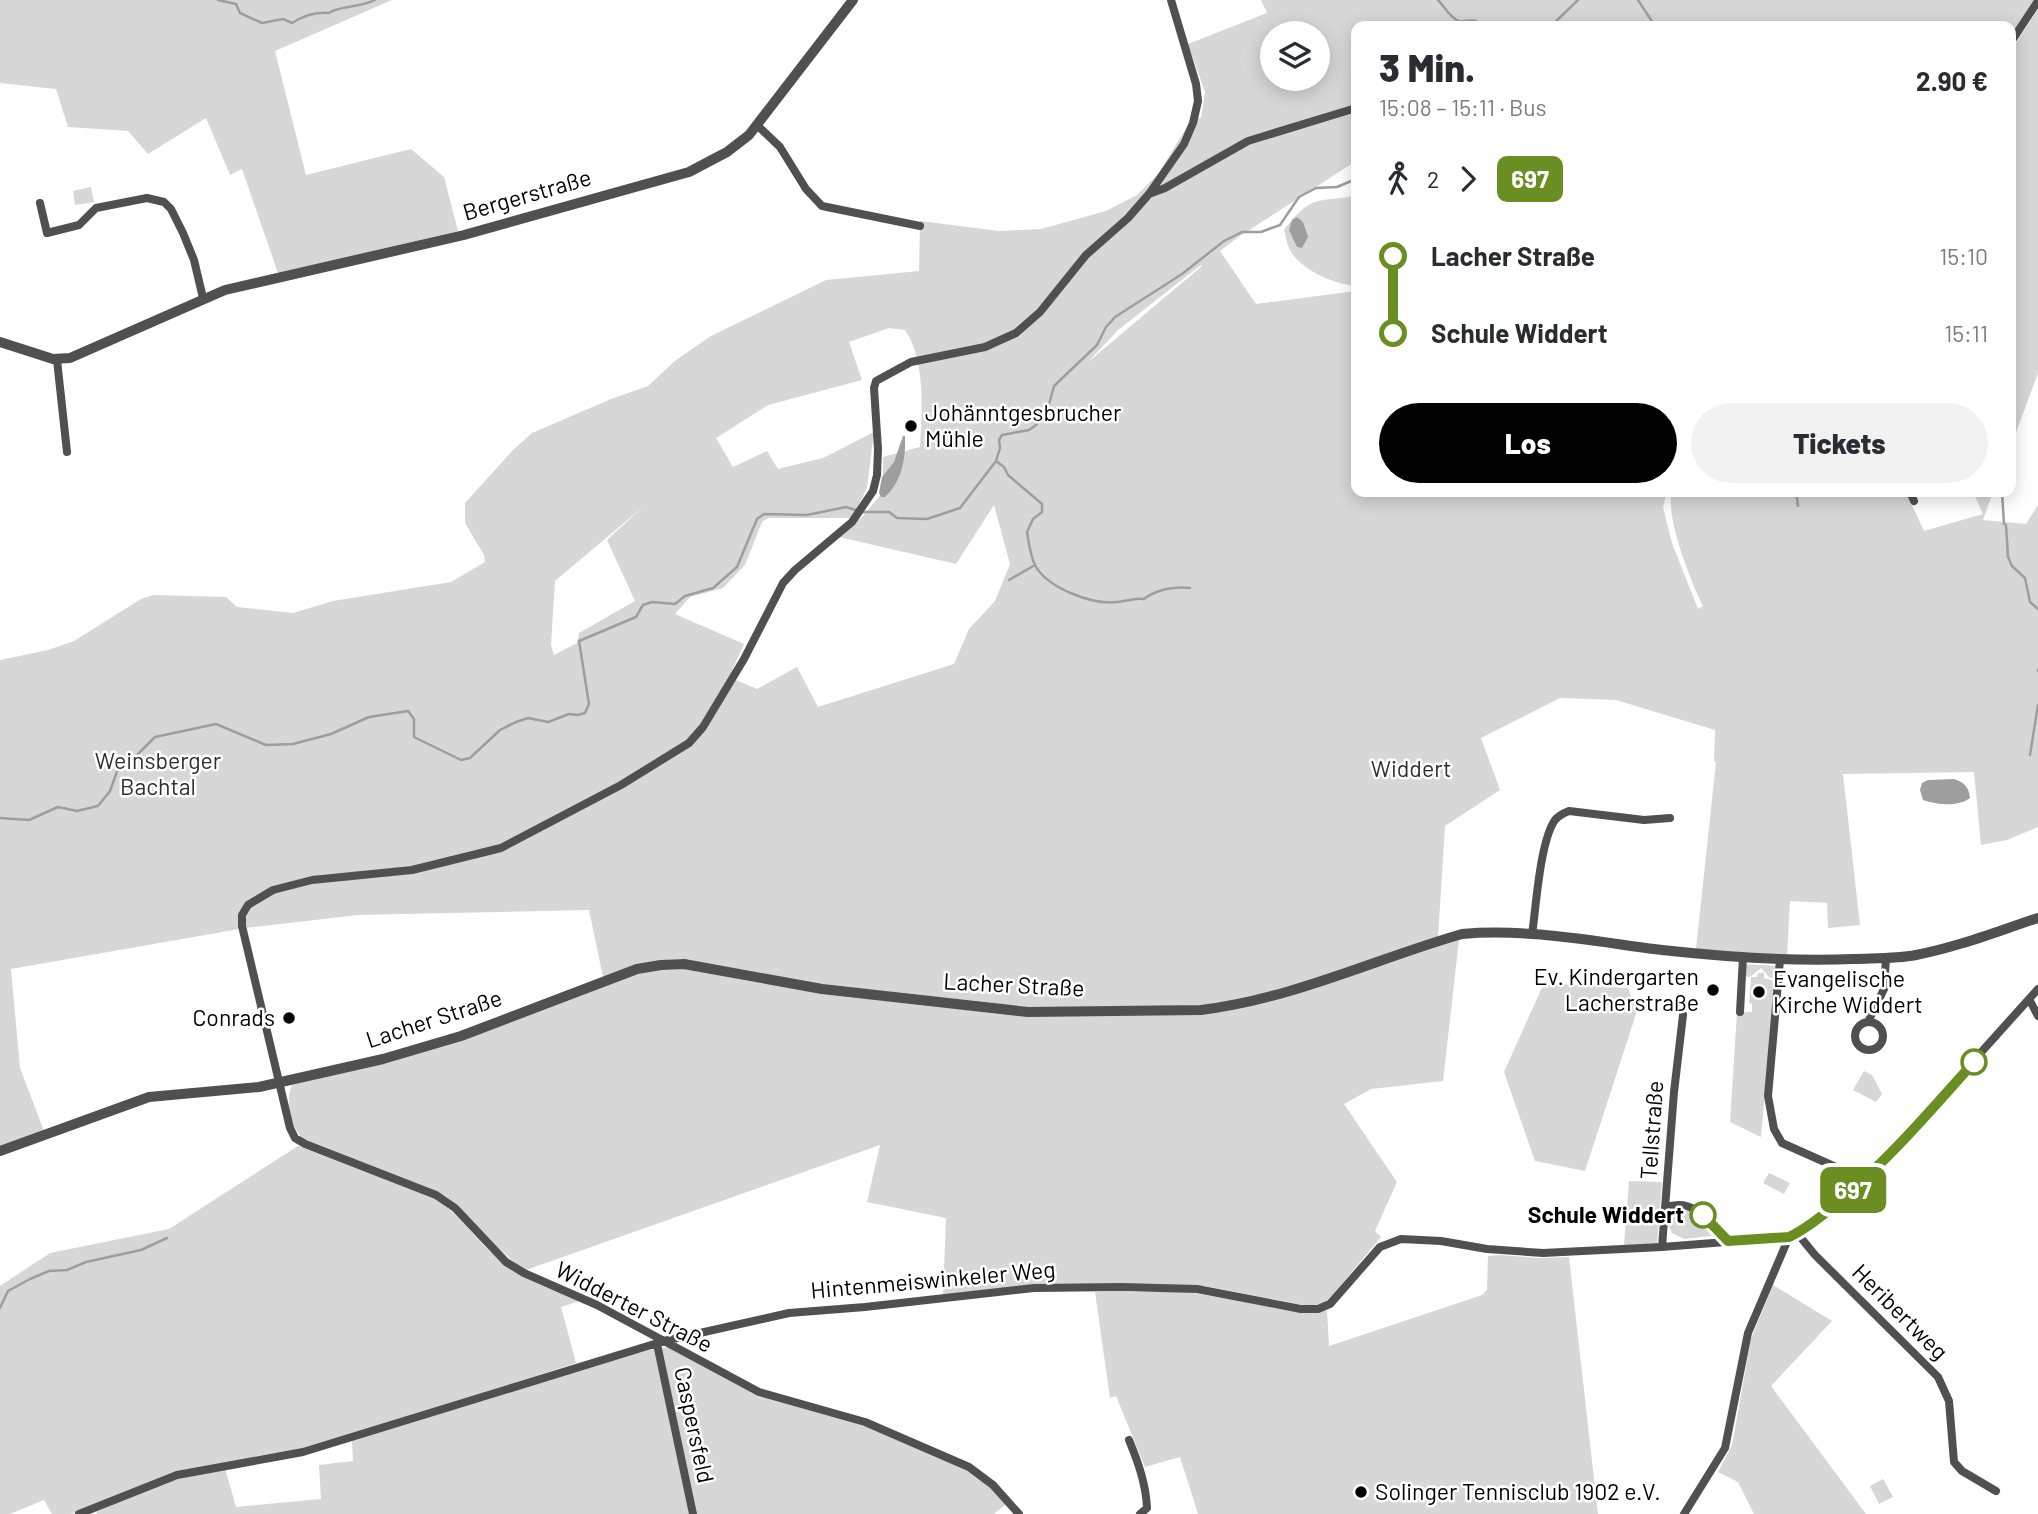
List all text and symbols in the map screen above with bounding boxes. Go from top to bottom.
map controls [1260,21,1330,91]
button: layers [1260,21,1330,91]
text: 3 Min. [1379,44,1475,90]
text: 2.90 € [1916,65,1988,96]
text: 15:08 – 15:11 · Bus [1379,93,1547,121]
icon: walk [1379,160,1417,198]
icon: forward [1449,160,1487,198]
street label: Bergerstraße [459,162,594,226]
text: 697 [1511,164,1549,193]
text: 2 [1427,165,1439,193]
text: Lacher Straße [1431,240,1595,271]
text: 15:10 [1939,242,1988,270]
text: Schule Widdert [1431,317,1608,348]
text: 15:11 [1944,319,1988,347]
place label: Johänntgesbrucher Mühle [925,398,1122,452]
button: Los [1379,403,1677,483]
button: Tickets [1691,403,1988,483]
marker: Johänntgesbrucher Mühle [903,418,919,434]
park label: Weinsberger Bachtal [95,746,222,800]
park label: Widdert [1371,754,1451,782]
place label: Ev. Kindergarten Lacherstraße [1534,962,1699,1016]
place label: Evangelische Kirche Widdert [1773,964,1923,1018]
street label: Lacher Straße [943,966,1085,1002]
marker: Ev. Kindergarten Lacherstraße [1705,982,1721,998]
street label: Lacher Straße [362,983,505,1053]
marker: Evangelische Kirche Widdert [1751,984,1767,1000]
place label: Conrads [192,1003,275,1031]
marker: Conrads [281,1010,297,1026]
unlabelled marker [1961,1049,1987,1075]
street label: Tellstraße [1634,1080,1668,1180]
line badge: 697 [1813,1167,1893,1213]
text: 697 [1834,1175,1872,1204]
place label: Schule Widdert [1528,1200,1684,1228]
marker: Schule Widdert [1690,1202,1716,1228]
street label: Hintenmeiswinkeler Weg [809,1254,1056,1304]
street label: Widderter Straße [551,1255,718,1358]
street label: Heribertweg [1847,1258,1954,1365]
street label: Caspersfeld [669,1364,721,1485]
place label: Solinger Tennisclub 1902 e.V. [1375,1477,1661,1505]
marker: Solinger Tennisclub 1902 e.V. [1353,1484,1369,1500]

